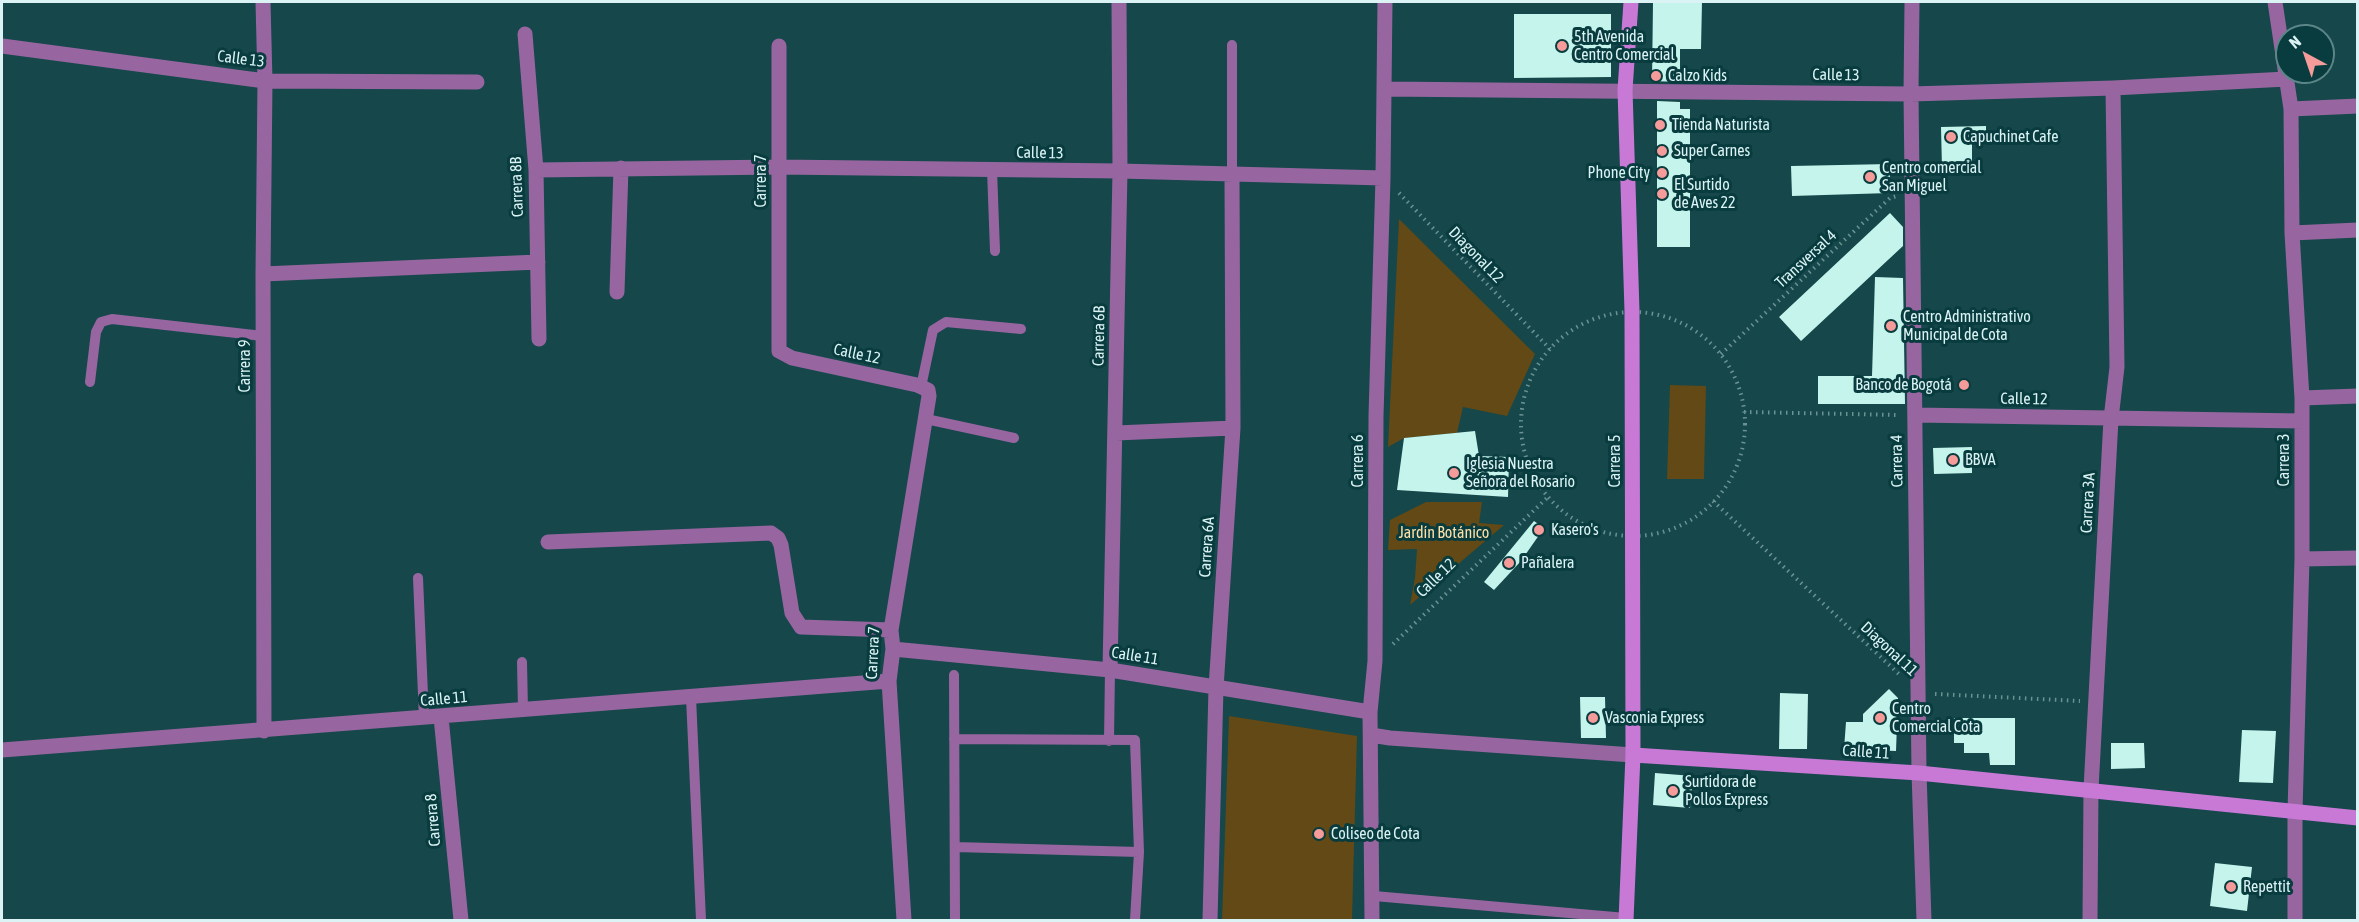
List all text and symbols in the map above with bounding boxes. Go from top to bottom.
north arrow [2275,24,2335,84]
place label: 5th Avenida Centro Comercial [1574,27,1675,65]
text: N [2285,32,2304,52]
marker: 5th Avenida Centro Comercial [1555,39,1569,53]
street label: Calle 13 [216,47,266,71]
street label: Calle 13 [1812,65,1860,85]
place label: Calzo Kids [1668,66,1727,86]
marker: Calzo Kids [1649,69,1663,83]
place label: Tienda Naturista [1672,115,1770,135]
marker: Tienda Naturista [1653,118,1667,132]
place label: Capuchinet Cafe [1963,127,2058,147]
marker: Capuchinet Cafe [1944,130,1958,144]
place label: Super Carnes [1674,141,1750,161]
street label: Calle 13 [1016,143,1064,163]
marker: Super Carnes [1655,144,1669,158]
street label: Carrera 7 [751,155,771,207]
street label: Carrera 8B [506,156,528,218]
place label: Centro comercial San Miguel [1882,158,1981,196]
place label: Phone City [1588,163,1650,183]
marker: Phone City [1655,166,1669,180]
marker: Centro comercial San Miguel [1863,170,1877,184]
place label: El Surtido de Aves 22 [1674,175,1735,213]
marker: El Surtido de Aves 22 [1655,187,1669,201]
street label: Diagonal 12 [1444,223,1508,287]
street label: Transversal 4 [1771,226,1841,292]
street label: Carrera 6B [1089,306,1109,366]
place label: Centro Administrativo Municipal de Cota [1903,307,2031,345]
marker: Centro Administrativo Municipal de Cota [1884,319,1898,333]
street label: Carrera 9 [235,340,255,392]
street label: Calle 12 [832,340,882,368]
place label: Banco de Bogotá [1855,375,1952,395]
marker: Banco de Bogotá [1957,378,1971,392]
street label: Calle 12 [2000,389,2048,409]
street label: Carrera 4 [1887,434,1907,488]
street label: Carrera 3 [2274,434,2294,486]
street label: Carrera 6 [1348,435,1368,487]
street label: Carrera 5 [1605,435,1625,487]
place label: BBVA [1965,450,1996,470]
marker: BBVA [1946,453,1960,467]
place label: Iglesia Nuestra Señora del Rosario [1466,454,1575,492]
marker: Iglesia Nuestra Señora del Rosario [1447,466,1461,480]
street label: Carrera 3A [2077,472,2099,534]
street label: Carrera 6A [1195,516,1219,578]
place label: Kasero's [1551,520,1599,540]
park label: Jardín Botánico [1399,523,1489,543]
marker: Kasero's [1532,523,1546,537]
place label: Pañalera [1521,553,1574,573]
street label: Calle 12 [1412,555,1460,601]
marker: Pañalera [1502,556,1516,570]
street label: Diagonal 11 [1857,618,1921,680]
street label: Carrera 7 [862,626,884,680]
street label: Calle 11 [1110,643,1160,669]
street label: Calle 11 [420,687,468,711]
place label: Centro Comercial Cota [1892,699,1980,737]
place label: Vasconia Express [1605,708,1704,728]
marker: Vasconia Express [1586,711,1600,725]
marker: Centro Comercial Cota [1873,711,1887,725]
street label: Calle 11 [1842,741,1890,763]
place label: Surtidora de Pollos Express [1685,772,1768,810]
marker: Surtidora de Pollos Express [1666,784,1680,798]
street label: Carrera 8 [421,793,445,847]
place label: Coliseo de Cota [1331,824,1420,844]
marker: Coliseo de Cota [1312,827,1326,841]
place label: Repettit [2243,877,2291,897]
marker: Repettit [2224,880,2238,894]

